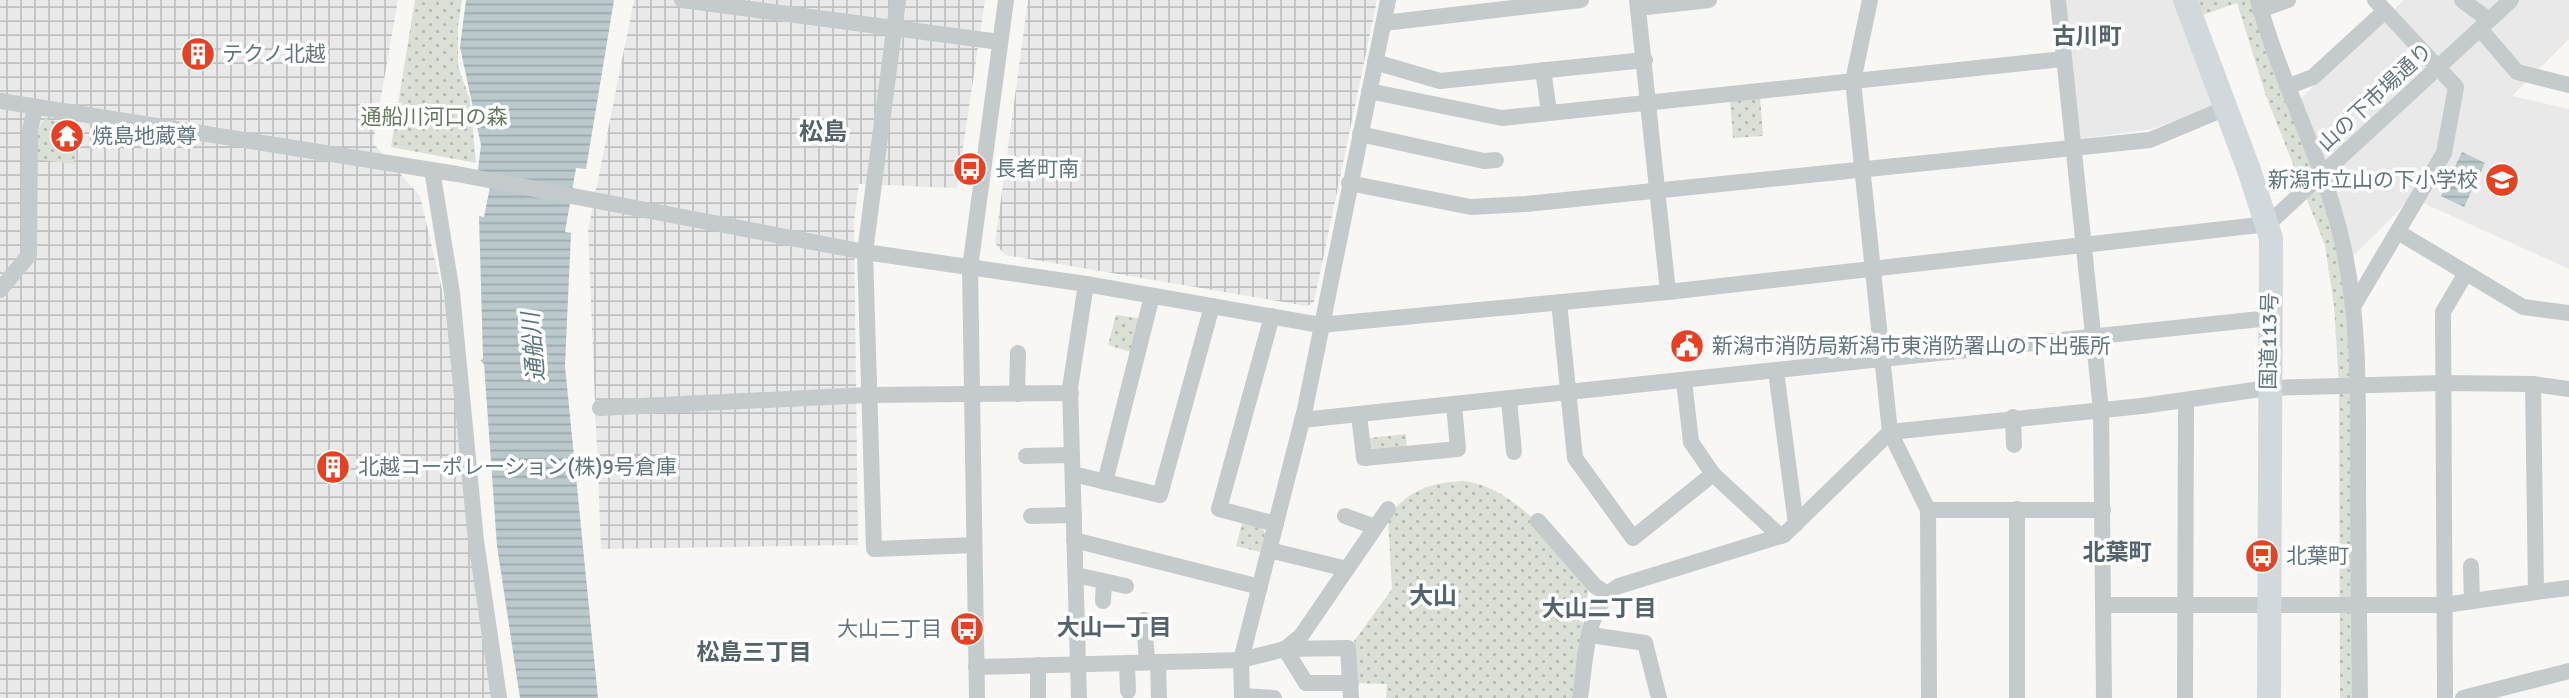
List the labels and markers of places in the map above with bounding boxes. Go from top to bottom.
building icon: テクノ北越 [179,35,217,73]
place label: テクノ北越 [222,41,326,67]
temple icon: 焼島地蔵尊 [48,117,86,155]
place label: 焼島地蔵尊 [92,123,197,149]
bus stop icon: 長者町南 [951,150,989,188]
place label: 長者町南 [995,156,1079,182]
school or university icon: 新潟市立山の下小学校 [2483,161,2521,199]
place label: 新潟市立山の下小学校 [2268,167,2478,193]
public building icon: 新潟市消防局新潟市東消防署山の下出張所 [1668,327,1706,365]
place label: 新潟市消防局新潟市東消防署山の下出張所 [1712,333,2111,359]
building icon: 北越コーポレーション(株)9号倉庫 [314,448,352,486]
place label: 北越コーポレーション(株)9号倉庫 [358,454,677,480]
bus stop icon: 北葉町 [2243,537,2281,575]
place label: 北葉町 [2286,543,2349,569]
bus stop icon: 大山二丁目 [948,610,986,648]
place label: 大山二丁目 [837,616,942,642]

